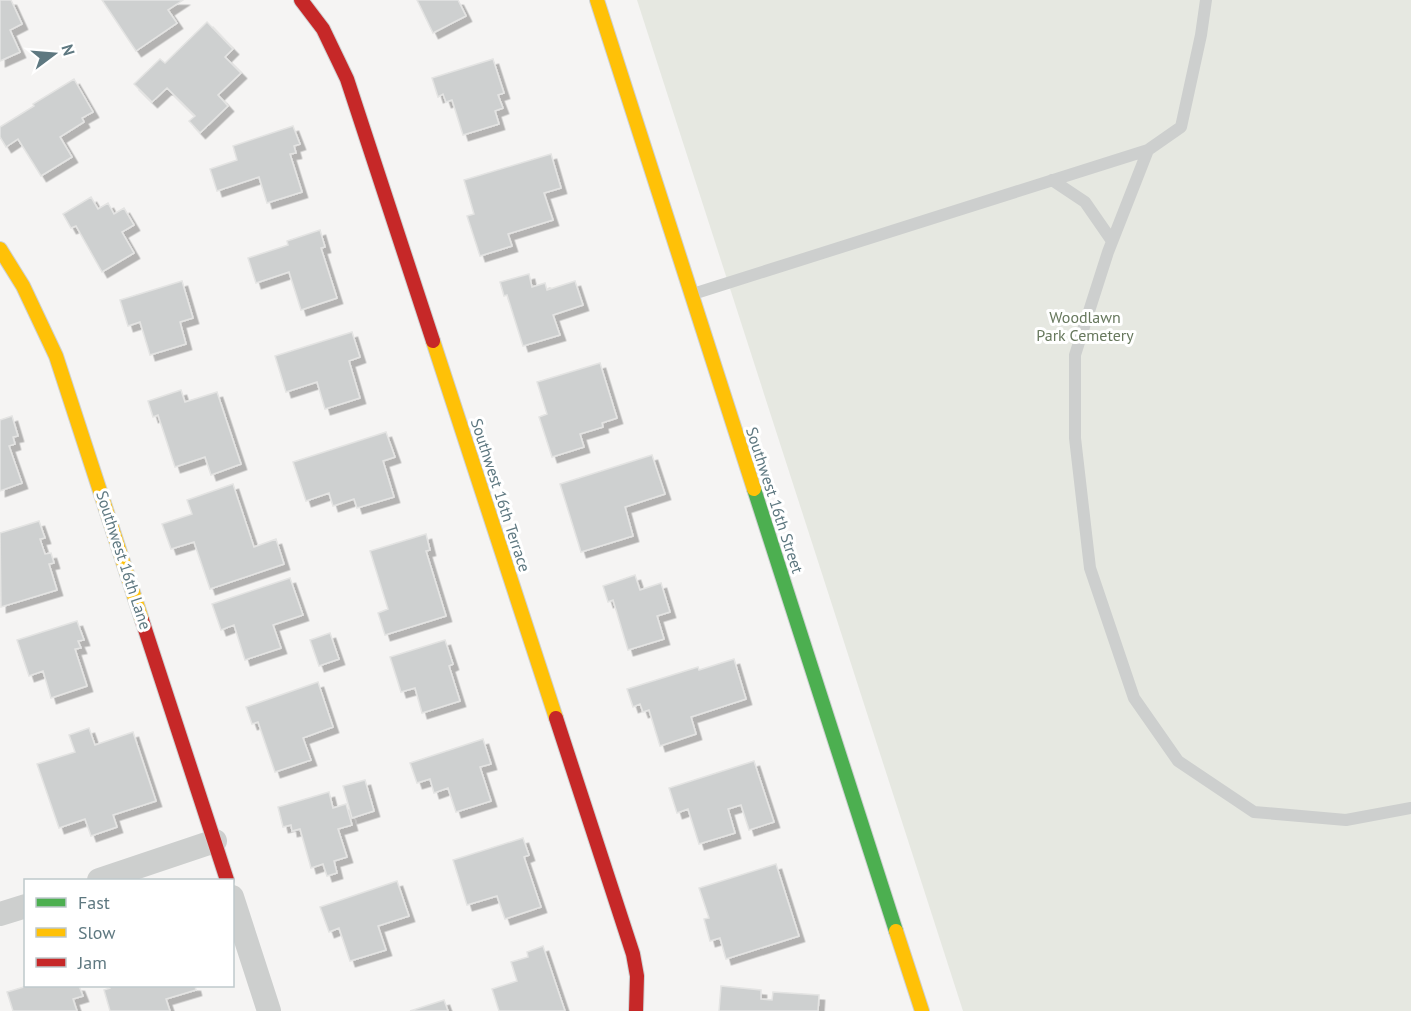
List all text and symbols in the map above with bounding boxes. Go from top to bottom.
north arrow [24,24,84,84]
text: N [57,42,79,58]
park label: Woodlawn Park Cemetery [1036,307,1134,345]
street label: Southwest 16th Terrace [467,416,535,574]
street label: Southwest 16th Street [742,424,808,576]
street label: Southwest 16th Lane [92,488,156,632]
legend [24,879,234,987]
text: Fast [78,891,110,914]
text: Slow [78,921,116,944]
text: Jam [77,951,107,974]

